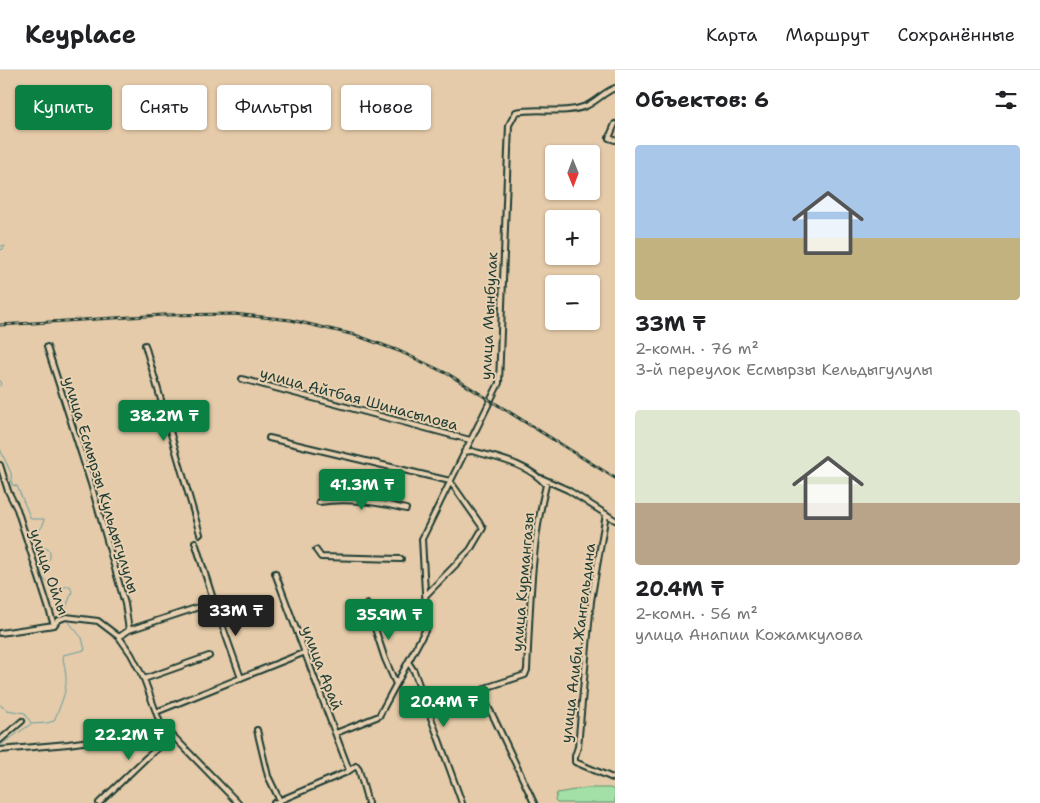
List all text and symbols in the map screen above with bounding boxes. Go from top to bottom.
text: Keyplace [25,19,136,51]
text: Карта [706,23,757,47]
text: Маршрут [785,23,869,47]
text: Сохранённые [897,23,1015,47]
chip: Купить [15,85,112,130]
chip: Снять [122,85,207,130]
chip: Фильтры [217,85,331,130]
chip: Новое [341,85,431,130]
text: Объектов: 6 [635,86,769,114]
icon: filters [992,86,1020,114]
north arrow [545,145,600,200]
map controls [545,145,600,330]
icon: home [783,178,873,268]
button: + [545,210,600,265]
street label: улица Мынбулак [476,251,502,381]
button: − [545,275,600,330]
text: 33M ₸ [635,310,706,338]
text: 2-комн. · 76 m² [635,338,759,359]
text: 3-й переулок Есмырзы Кельдыгулулы [635,359,933,380]
street label: улица Айтбая Шинасылова [258,363,461,435]
street label: улица Есмырзы Кульдыгулулы [58,374,144,596]
pin: 38.2M ₸ [118,400,210,442]
text: 38.2M ₸ [129,405,199,426]
icon: home [783,443,873,533]
pin: 41.3M ₸ [316,468,408,511]
text: 41.3M ₸ [330,474,394,495]
street label: улица Курмангазы [507,511,539,653]
street label: улица Ойлы [25,526,73,618]
street label: улица Алиби Жангельдина [556,541,600,744]
text: 20.4M ₸ [635,575,724,603]
pin: 33M ₸ [201,594,271,637]
pin: 35.9M ₸ [343,598,435,641]
text: 33M ₸ [209,600,263,621]
text: 2-комн. · 56 m² [635,603,758,624]
text: 35.9M ₸ [356,604,422,625]
street label: улица Арай [297,623,347,713]
text: улица Анапии Кожамкулова [635,624,863,645]
pin: 20.4M ₸ [398,686,490,728]
text: 20.4M ₸ [410,691,478,712]
pin: 22.2M ₸ [83,718,175,761]
text: 22.2M ₸ [94,724,164,745]

